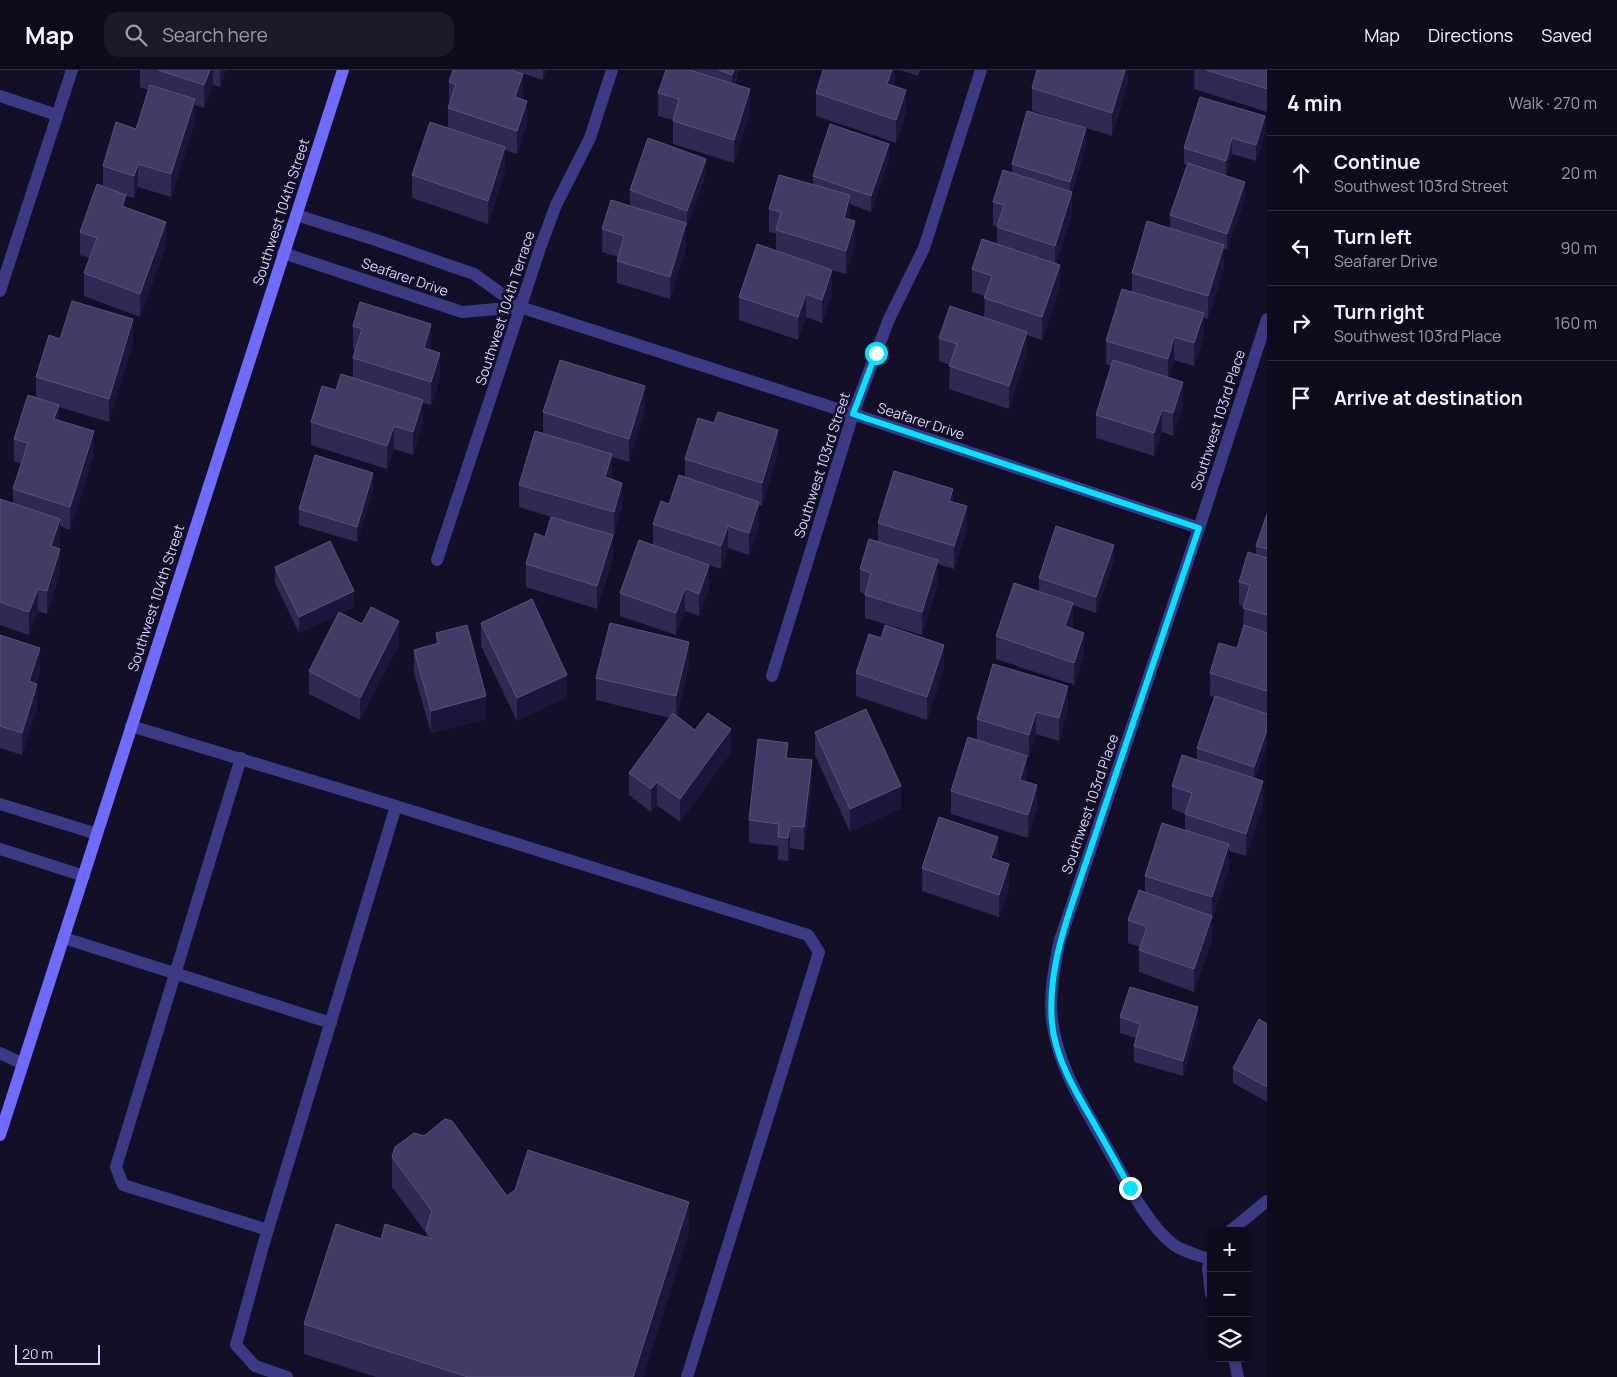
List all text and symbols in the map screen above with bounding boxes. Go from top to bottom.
search box [104,12,454,57]
text: Map [25,18,74,51]
icon: search [122,21,150,49]
text: Search here [162,22,268,48]
text: Map [1364,23,1400,47]
text: Directions [1428,23,1513,47]
text: Saved [1541,23,1592,47]
text: 4 min [1287,89,1342,117]
text: Walk · 270 m [1508,92,1597,114]
street label: Southwest 104th Street [248,135,313,288]
text: Continue [1334,149,1420,175]
icon: ahead [1287,159,1315,187]
text: 20 m [1561,162,1597,184]
text: Southwest 103rd Street [1334,175,1508,197]
text: Turn left [1334,224,1412,250]
street label: Southwest 104th Terrace [471,228,538,387]
icon: left [1287,234,1315,262]
text: 90 m [1561,237,1597,259]
text: Seafarer Drive [1334,250,1438,272]
street label: Seafarer Drive [359,253,451,300]
text: Turn right [1334,299,1424,325]
icon: right [1287,309,1315,337]
text: 160 m [1554,312,1597,334]
text: Southwest 103rd Place [1334,325,1501,347]
route start [865,342,888,365]
street label: Southwest 103rd Place [1186,347,1249,492]
icon: arrive [1287,384,1315,412]
text: Arrive at destination [1334,385,1523,411]
street label: Southwest 103rd Street [789,389,854,540]
street label: Seafarer Drive [875,397,967,444]
street label: Southwest 104th Street [123,521,188,674]
street label: Southwest 103rd Place [1057,731,1122,876]
route end [1119,1177,1142,1200]
map controls [1207,1227,1252,1362]
button: + [1207,1227,1252,1272]
button: − [1207,1272,1252,1317]
button: layers [1207,1317,1252,1362]
scale bar [15,1342,100,1365]
text: 20 m [22,1344,53,1363]

